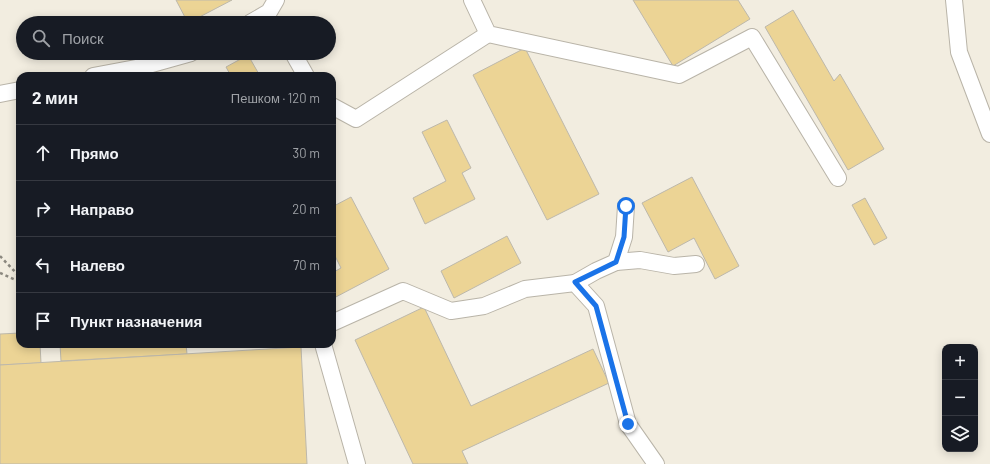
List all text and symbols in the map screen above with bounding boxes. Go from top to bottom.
search box [16,16,336,60]
icon: search [30,27,52,49]
text: Поиск [62,29,104,47]
text: 2 мин [32,87,78,107]
text: Пешком · 120 m [231,90,320,106]
icon: ahead [32,142,54,164]
text: Прямо [70,144,119,162]
text: 30 m [293,145,320,161]
route start [617,197,635,215]
icon: right [32,198,54,220]
text: Направо [70,200,134,218]
text: 20 m [292,201,320,217]
icon: left [32,254,54,276]
text: Налево [70,256,125,274]
text: 70 m [293,257,320,273]
icon: arrive [32,310,54,332]
text: Пункт назначения [70,312,202,330]
map controls [942,344,978,452]
button: + [942,344,978,380]
button: − [942,380,978,416]
route end [619,415,637,433]
button: layers [942,416,978,452]

